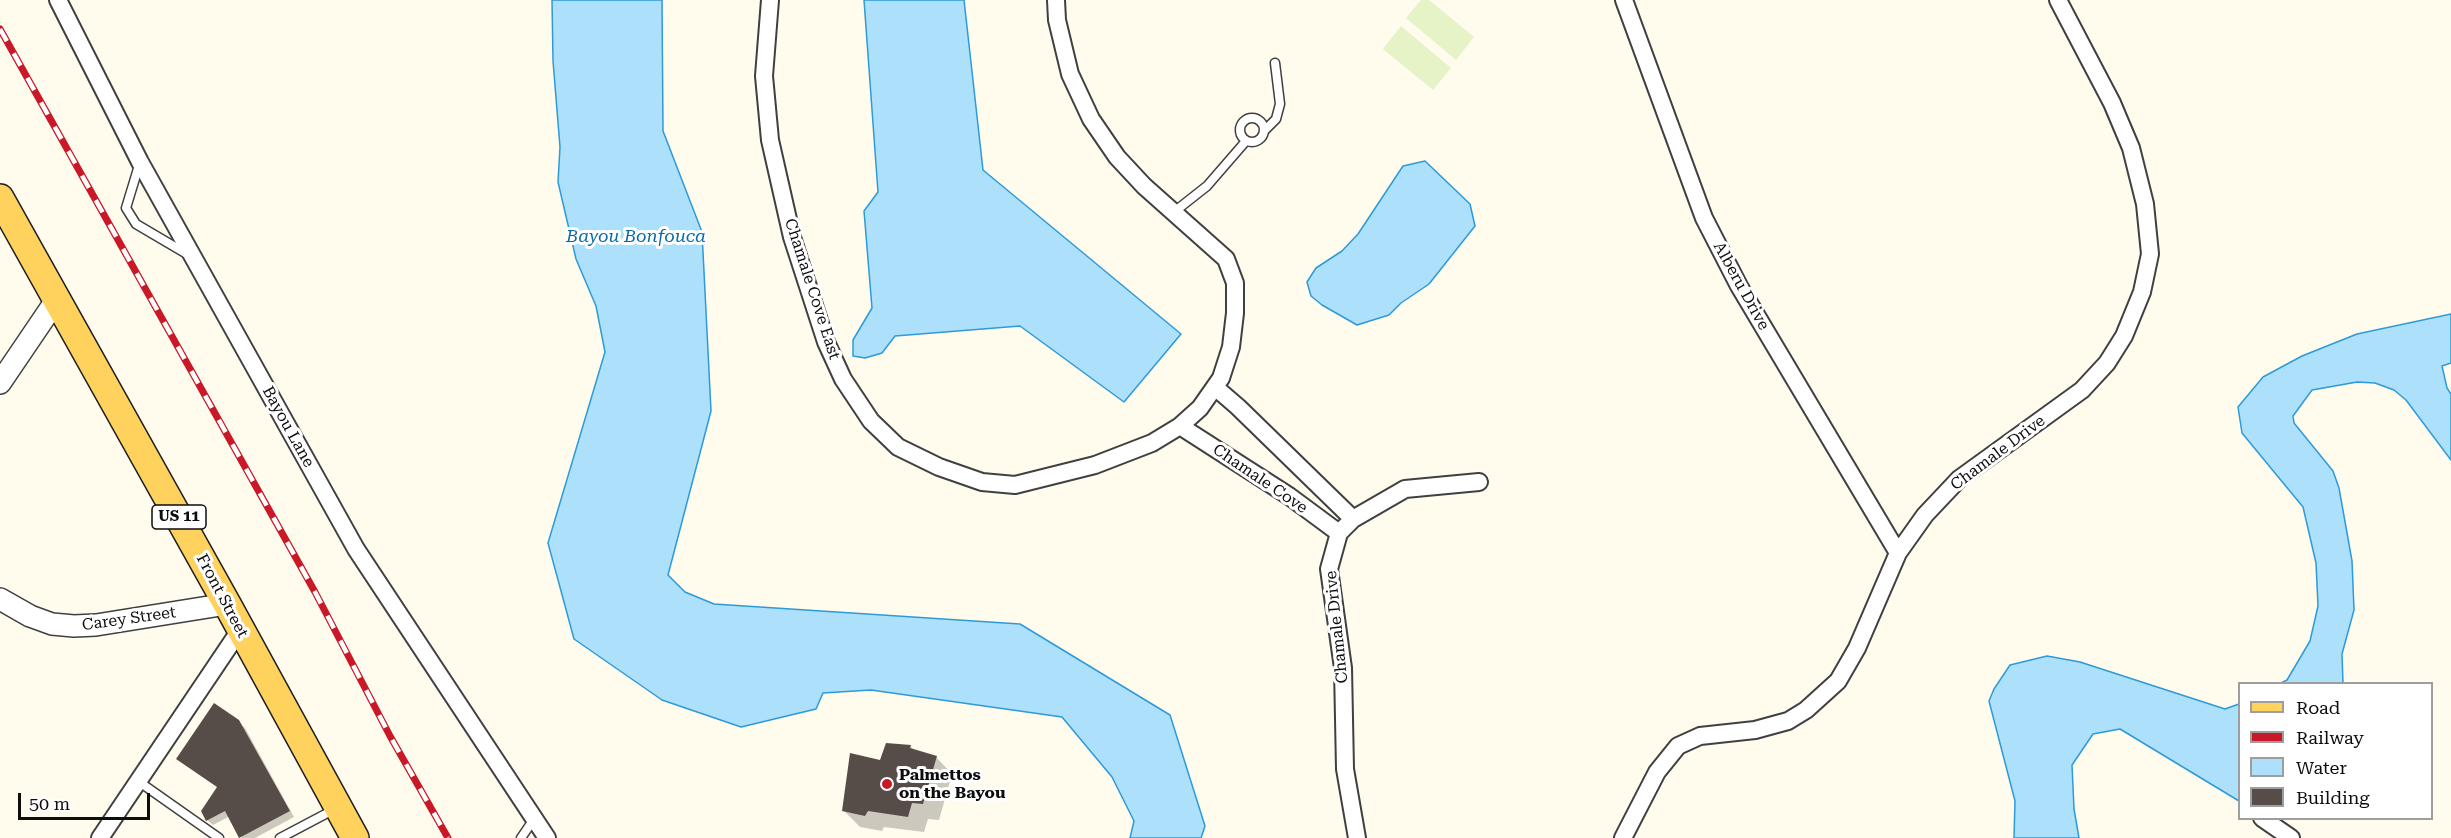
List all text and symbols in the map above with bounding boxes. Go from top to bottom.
street label: Chamale Cove East [780,216,844,362]
water label: Bayou Bonfouca [566,226,706,248]
street label: Alberu Drive [1709,239,1773,333]
street label: Bayou Lane [258,383,318,471]
street label: Chamale Drive [1947,411,2049,495]
street label: Chamale Cove [1209,440,1311,518]
road number: US 11 [152,505,206,529]
street label: Front Street [192,551,252,641]
street label: Chamale Drive [1322,570,1352,684]
street label: Carey Street [81,603,177,635]
legend [2238,682,2433,820]
text: Road [2296,697,2340,718]
text: Railway [2296,727,2364,748]
text: Water [2296,757,2347,778]
place label: Palmettos on the Bayou [899,765,1005,803]
marker: Palmettos on the Bayou [880,777,894,791]
scale bar [21,781,153,819]
text: Building [2296,787,2370,808]
text: 50 m [29,793,70,814]

